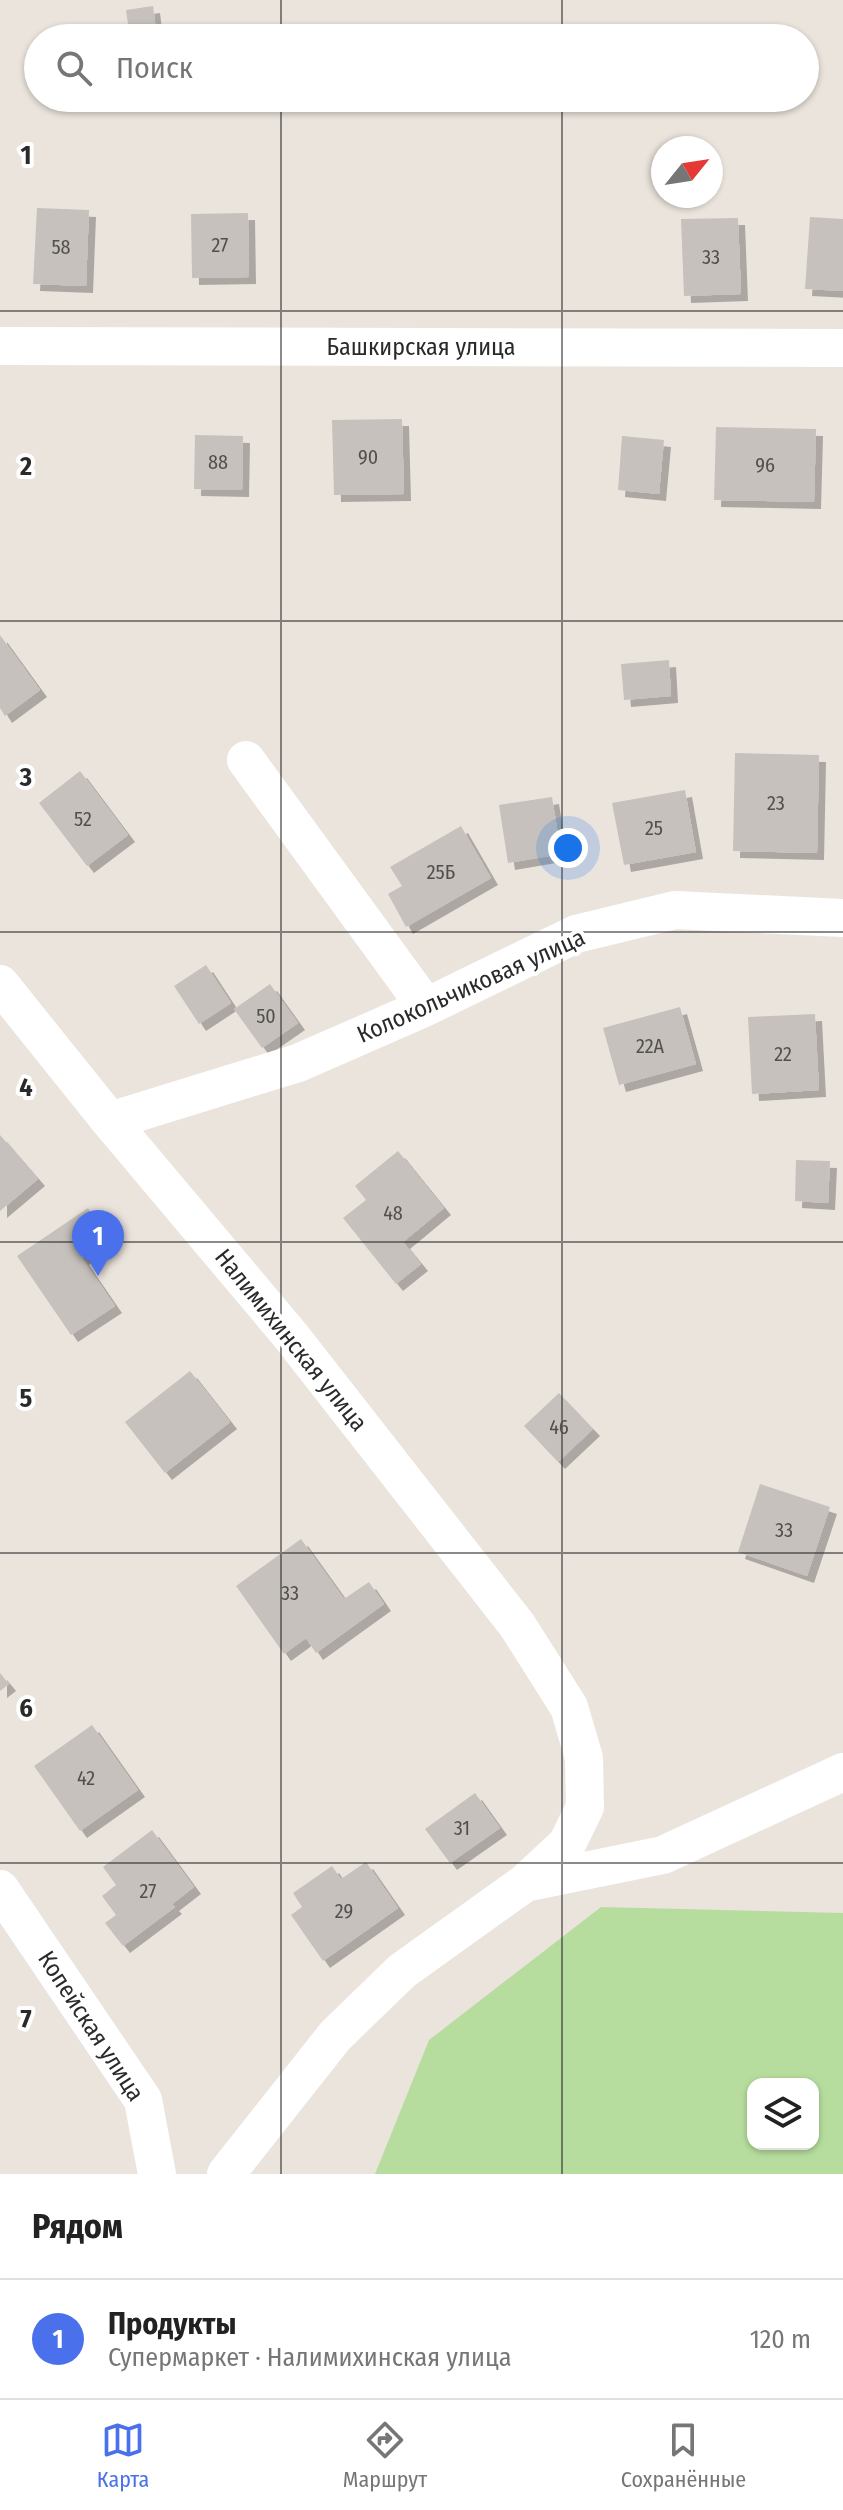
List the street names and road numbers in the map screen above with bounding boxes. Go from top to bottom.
street label: Башкирская улица [326,333,516,361]
street label: Колокольчиковая улица [353,923,589,1049]
street label: Налимихинская улица [209,1243,373,1437]
street label: Копейская улица [32,1946,150,2106]

